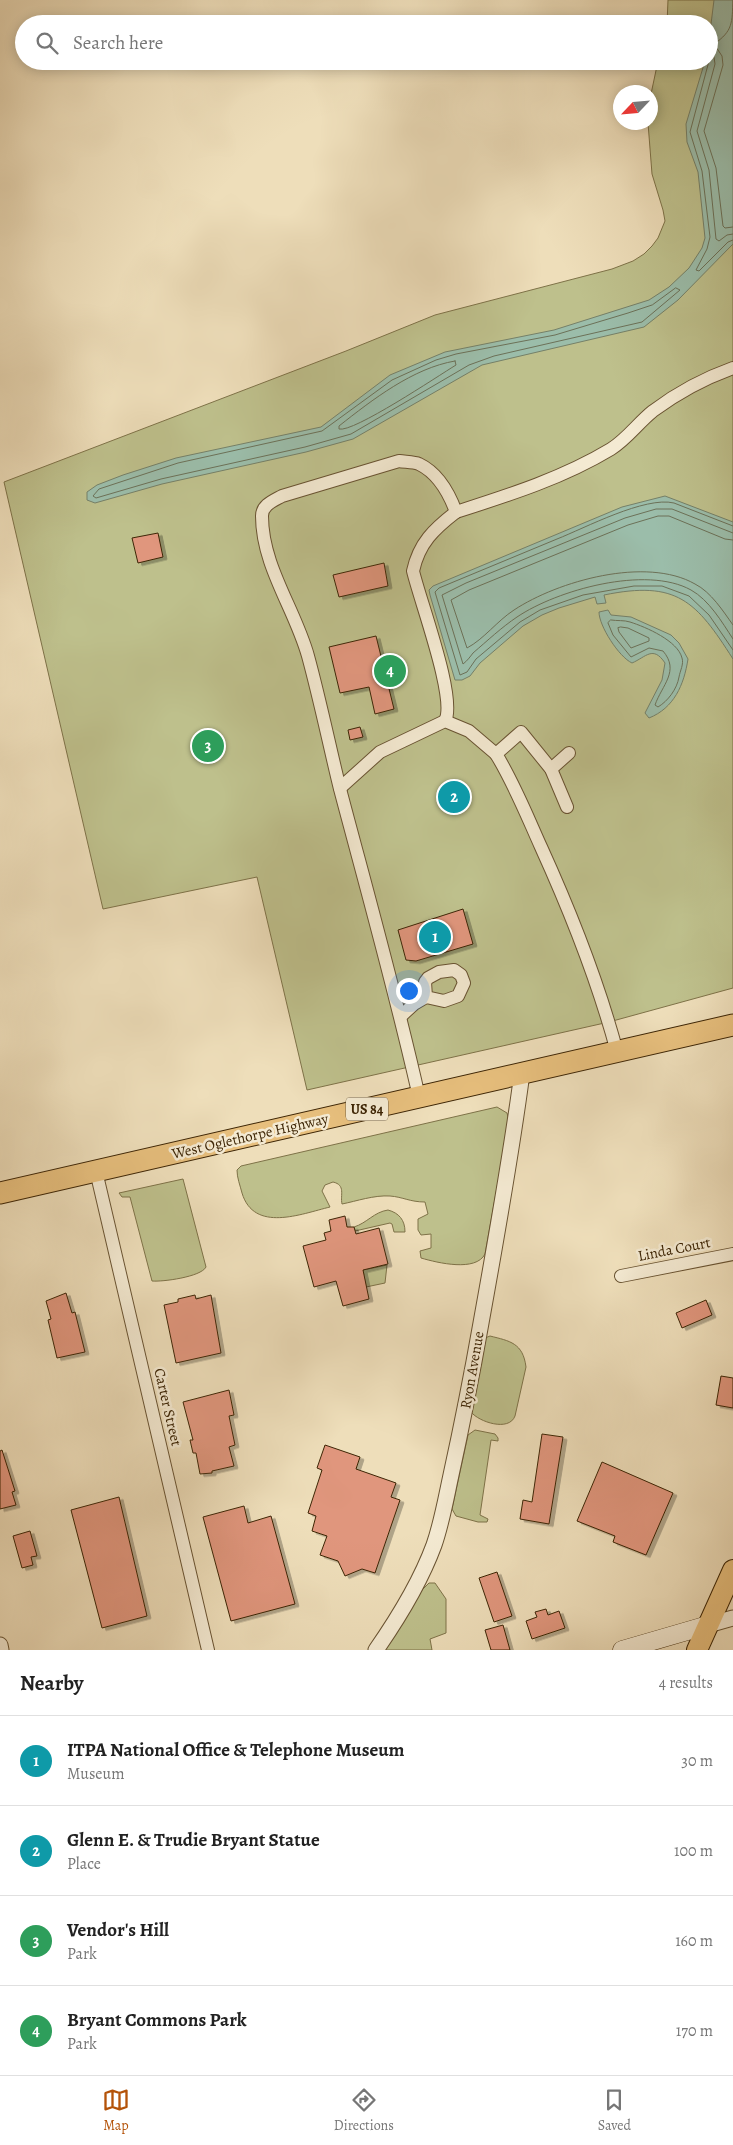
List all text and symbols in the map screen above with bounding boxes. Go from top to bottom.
search box [15,15,718,70]
icon: search [33,29,61,57]
text: Search here [73,30,163,56]
north arrow [613,85,658,130]
pin: 4 [374,652,406,690]
pin: 3 [192,727,224,765]
pin: 2 [438,778,470,816]
pin: 1 [419,918,451,956]
your location [396,978,422,1004]
road number: US 84 [346,1098,388,1120]
street label: West Oglethorpe Highway [169,1108,330,1164]
street label: Linda Court [636,1232,712,1266]
street label: Ryon Avenue [455,1329,489,1410]
street label: Carter Street [149,1366,187,1448]
text: Nearby [20,1669,83,1697]
text: 4 results [659,1672,713,1694]
text: ITPA National Office & Telephone Museum [67,1737,405,1763]
text: 1 [33,1750,39,1772]
text: 30 m [681,1750,713,1772]
text: Museum [67,1763,124,1785]
text: Glenn E. & Trudie Bryant Statue [67,1827,320,1853]
text: 2 [32,1840,40,1862]
text: 100 m [674,1840,713,1862]
text: Place [67,1853,101,1875]
text: Vendor's Hill [67,1917,169,1943]
text: 3 [33,1930,39,1952]
text: 160 m [675,1930,713,1952]
text: Park [67,1943,97,1965]
text: Bryant Commons Park [67,2007,247,2033]
text: 4 [32,2020,40,2042]
text: 170 m [676,2020,713,2042]
text: Park [67,2033,97,2055]
tab: Map [102,2086,130,2135]
tab: Directions [334,2086,394,2135]
tab: Saved [598,2086,631,2135]

